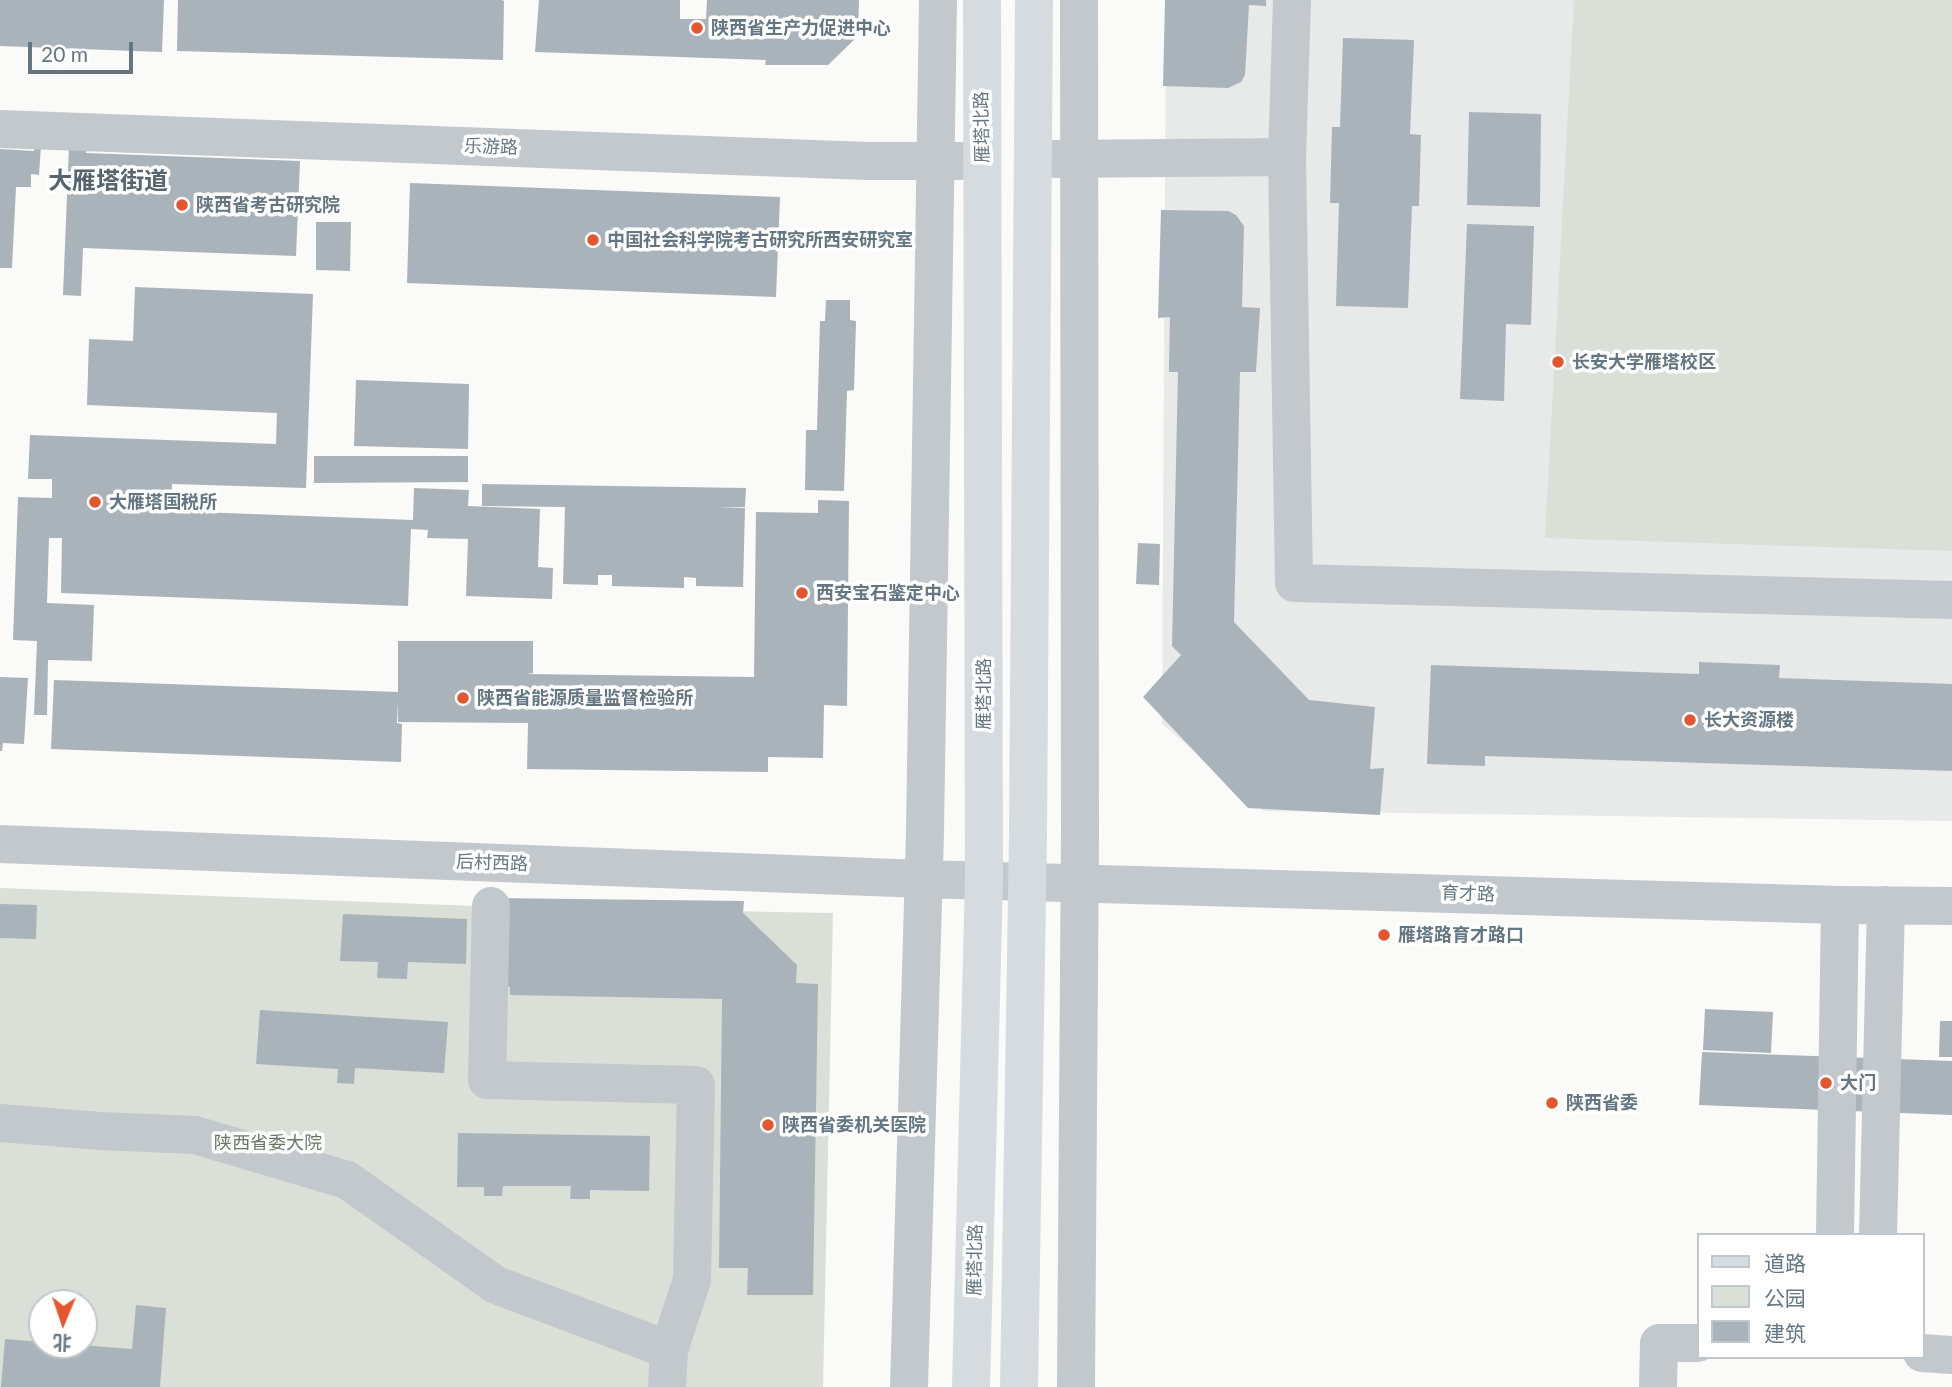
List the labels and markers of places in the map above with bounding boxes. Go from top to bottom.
place label: 陕西省生产力促进中心 [711,17,891,39]
marker: 陕西省生产力促进中心 [689,20,705,36]
place label: 陕西省考古研究院 [196,194,340,216]
marker: 陕西省考古研究院 [174,197,190,213]
place label: 中国社会科学院考古研究所西安研究室 [607,229,913,251]
marker: 中国社会科学院考古研究所西安研究室 [585,232,601,248]
place label: 长安大学雁塔校区 [1572,351,1716,373]
marker: 长安大学雁塔校区 [1550,354,1566,370]
place label: 大雁塔国税所 [109,491,217,513]
marker: 大雁塔国税所 [87,494,103,510]
place label: 西安宝石鉴定中心 [816,582,960,604]
marker: 西安宝石鉴定中心 [794,585,810,601]
place label: 陕西省能源质量监督检验所 [477,687,693,709]
marker: 陕西省能源质量监督检验所 [455,690,471,706]
place label: 长大资源楼 [1704,709,1794,731]
marker: 长大资源楼 [1682,712,1698,728]
place label: 雁塔路育才路口 [1398,924,1524,946]
marker: 雁塔路育才路口 [1376,927,1392,943]
place label: 大门 [1840,1072,1876,1094]
marker: 大门 [1818,1075,1834,1091]
place label: 陕西省委 [1566,1092,1638,1114]
marker: 陕西省委 [1544,1095,1560,1111]
place label: 陕西省委机关医院 [782,1114,926,1136]
marker: 陕西省委机关医院 [760,1117,776,1133]

